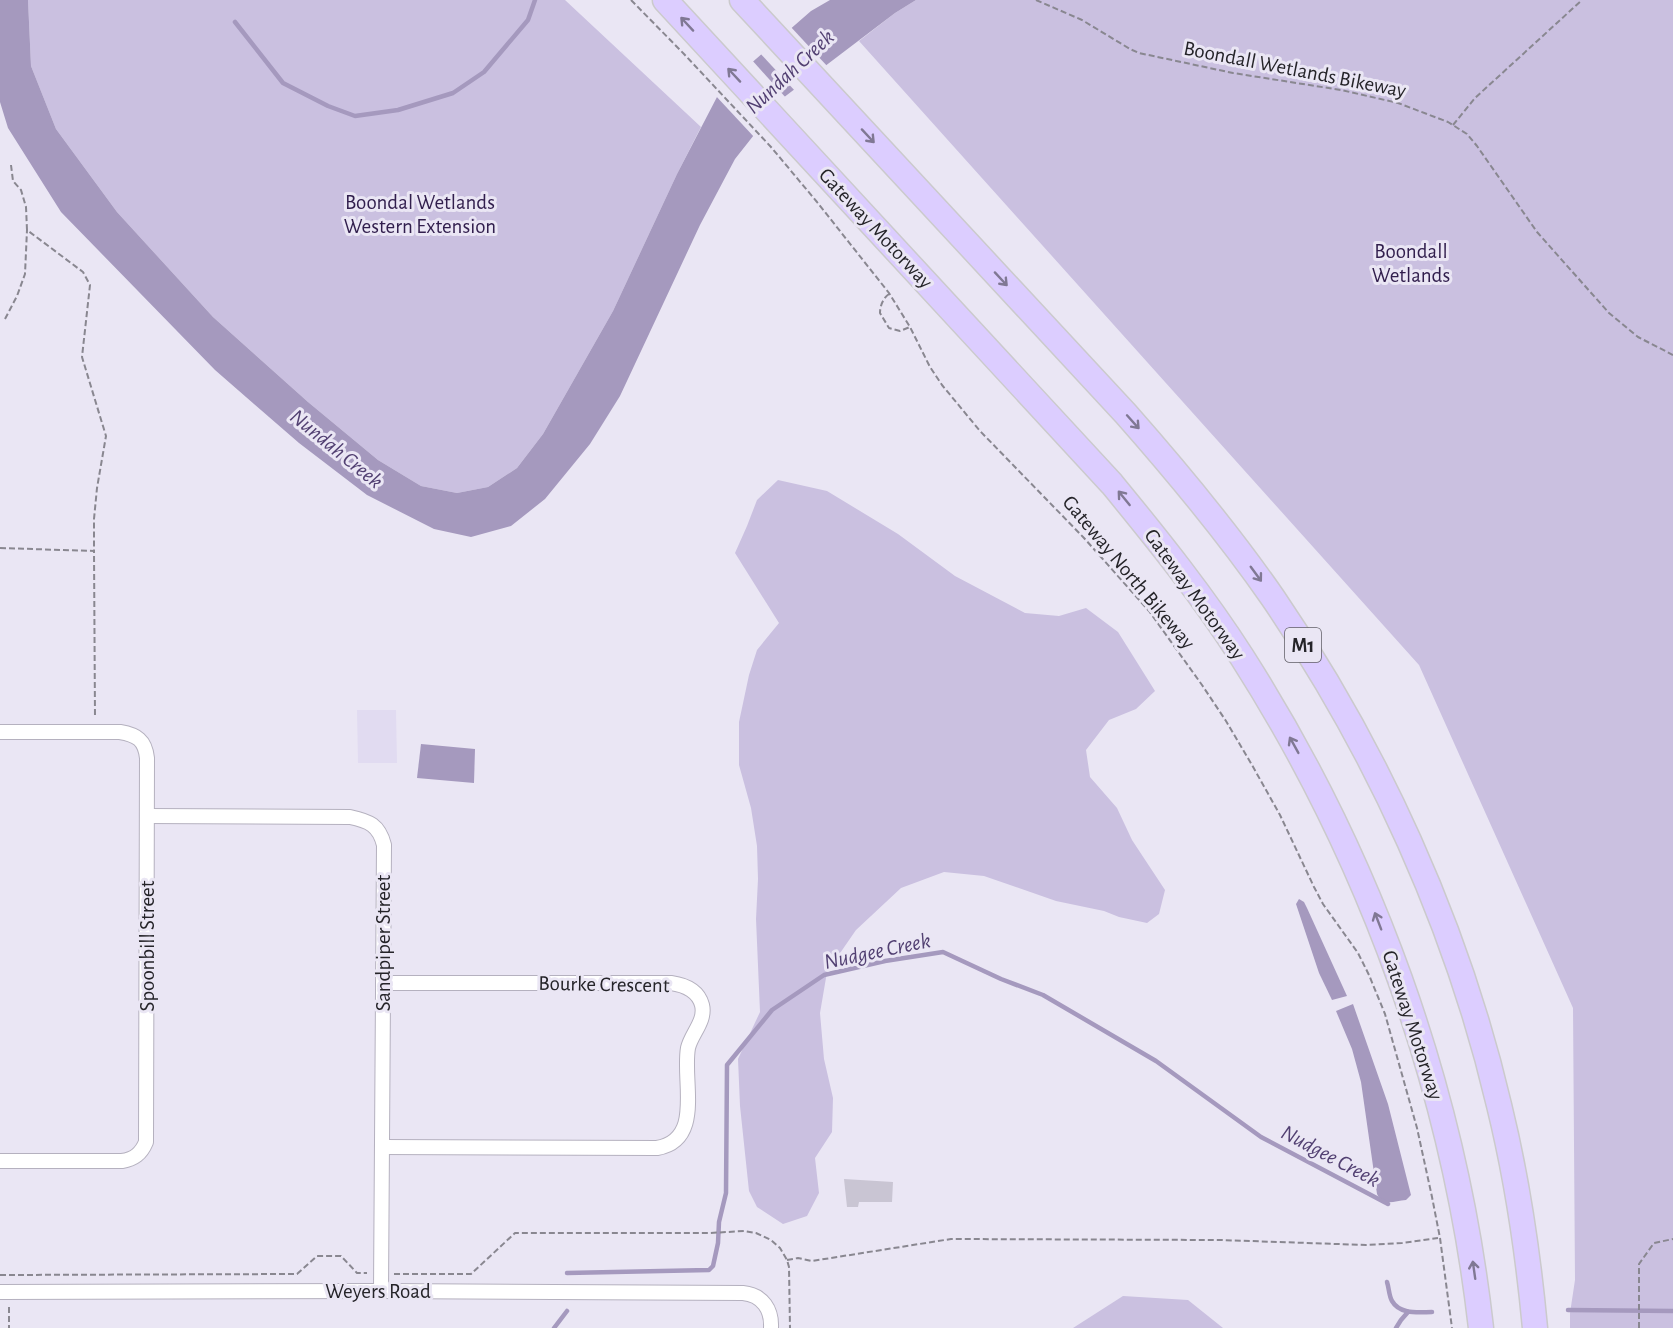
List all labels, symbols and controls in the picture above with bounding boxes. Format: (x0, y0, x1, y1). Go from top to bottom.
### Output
one-way arrow (680, 17, 694, 32)
water label: Nundah Creek (741, 25, 838, 118)
street label: Boondall Wetlands Bikeway (1182, 38, 1408, 101)
one-way arrow (727, 68, 741, 83)
one-way arrow (861, 129, 875, 144)
street label: Gateway Motorway (815, 164, 937, 293)
park label: Boondal Wetlands Western Extension (344, 192, 496, 237)
park label: Boondall Wetlands (1372, 241, 1450, 286)
one-way arrow (994, 272, 1008, 287)
water label: Nundah Creek (286, 405, 387, 493)
one-way arrow (1126, 415, 1140, 430)
one-way arrow (1118, 491, 1131, 507)
street label: Gateway North Bikeway (1058, 492, 1199, 653)
street label: Gateway Motorway (1140, 525, 1249, 664)
one-way arrow (1249, 566, 1262, 582)
road number: M1 (1285, 628, 1321, 662)
one-way arrow (1288, 737, 1300, 754)
street label: Sandpiper Street (373, 874, 394, 1011)
street label: Spoonbill Street (137, 880, 158, 1012)
one-way arrow (1372, 912, 1383, 931)
water label: Nudgee Creek (822, 929, 932, 973)
street label: Gateway Motorway (1378, 948, 1447, 1103)
street label: Bourke Crescent (538, 973, 670, 996)
water label: Nudgee Creek (1278, 1121, 1383, 1191)
one-way arrow (1468, 1261, 1479, 1280)
street label: Weyers Road (325, 1281, 431, 1302)

